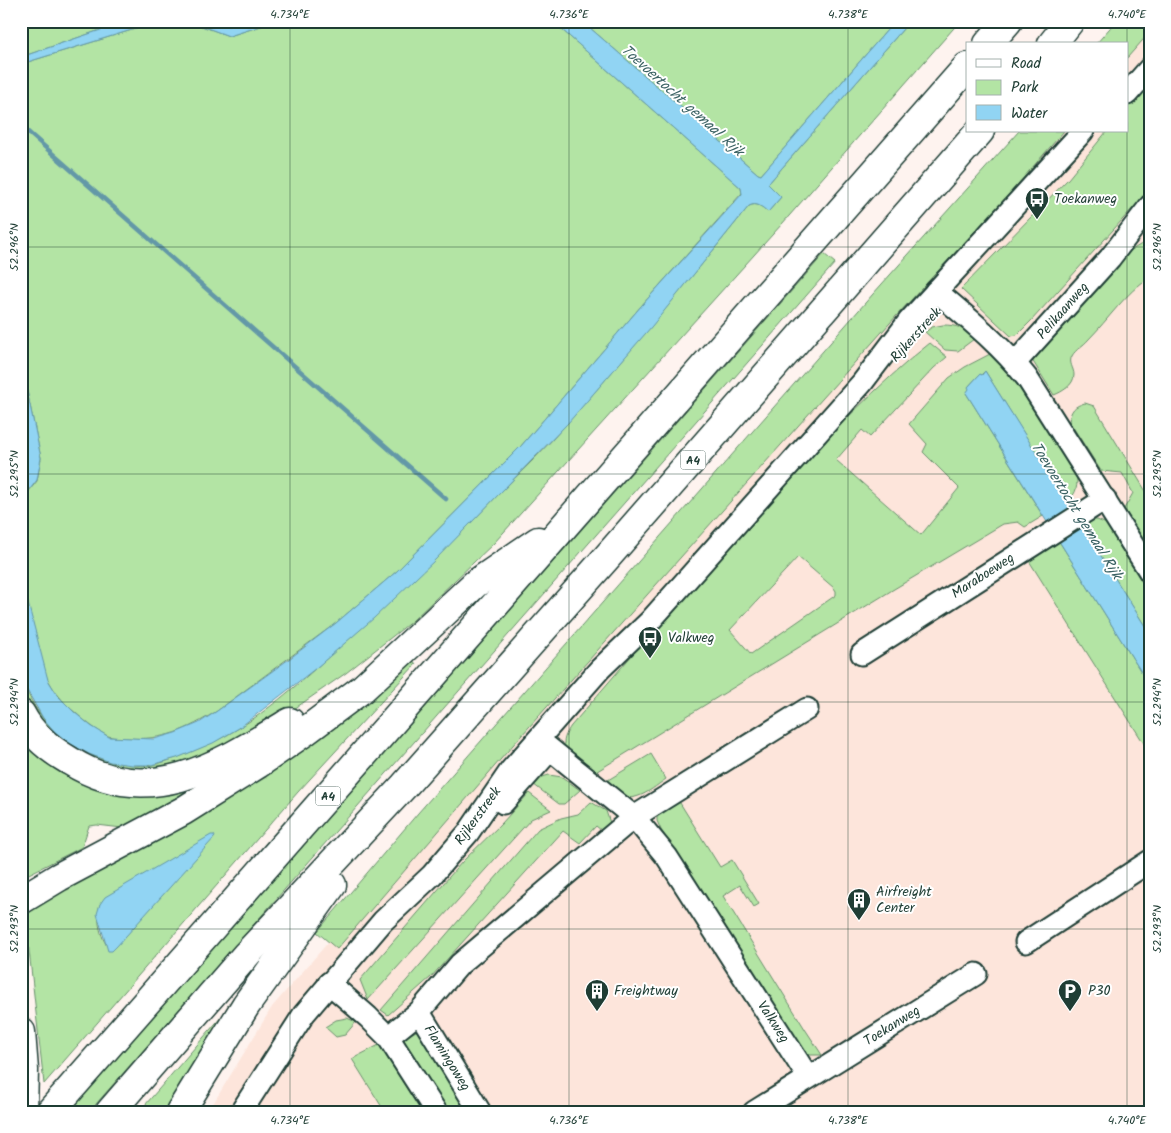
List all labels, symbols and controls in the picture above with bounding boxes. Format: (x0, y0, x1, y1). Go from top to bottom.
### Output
text: 4.734°E (270, 5, 311, 24)
text: 4.736°E (549, 5, 590, 24)
text: 4.738°E (828, 5, 869, 24)
text: 4.740°E (1108, 5, 1147, 24)
water label: Toevoertocht gemaal Rijk (615, 39, 750, 164)
legend (966, 42, 1128, 132)
text: Road (1011, 52, 1042, 76)
text: Park (1011, 76, 1039, 100)
text: Water (1011, 102, 1048, 126)
bus stop icon: Toekanweg (1024, 186, 1050, 220)
place label: Toekanweg (1054, 188, 1117, 210)
text: 52.296°N (5, 223, 24, 271)
text: 52.296°N (1148, 223, 1167, 271)
street label: Pelikaanweg (1032, 277, 1094, 345)
street label: Rijkerstreek (885, 302, 947, 368)
water label: Toevoertocht gemaal Rijk (1024, 438, 1129, 586)
text: 52.295°N (5, 450, 24, 498)
road number: A4 (680, 450, 706, 470)
text: 52.295°N (1148, 450, 1167, 498)
street label: Maraboeweg (947, 547, 1019, 605)
bus stop icon: Valkweg (637, 625, 663, 659)
place label: Valkweg (668, 627, 714, 649)
text: 52.294°N (5, 678, 24, 726)
text: 52.294°N (1148, 678, 1167, 726)
street label: Rijkerstreek (449, 782, 507, 850)
road number: A4 (316, 786, 340, 806)
place label: Airfreight Center (876, 881, 932, 919)
building icon: Airfreight Center (846, 887, 872, 921)
text: 52.293°N (5, 905, 24, 953)
text: 52.293°N (1148, 905, 1167, 953)
building icon: Freightway (584, 978, 610, 1012)
parking icon: P30 (1057, 978, 1083, 1012)
place label: Freightway (614, 980, 678, 1002)
place label: P30 (1088, 980, 1111, 1002)
street label: Valkweg (751, 997, 795, 1047)
street label: Toekanweg (859, 1000, 925, 1052)
street label: Flamingoweg (418, 1021, 476, 1095)
text: 4.734°E (270, 1111, 311, 1130)
text: 4.736°E (549, 1111, 590, 1130)
text: 4.738°E (828, 1111, 869, 1130)
text: 4.740°E (1108, 1111, 1147, 1130)

